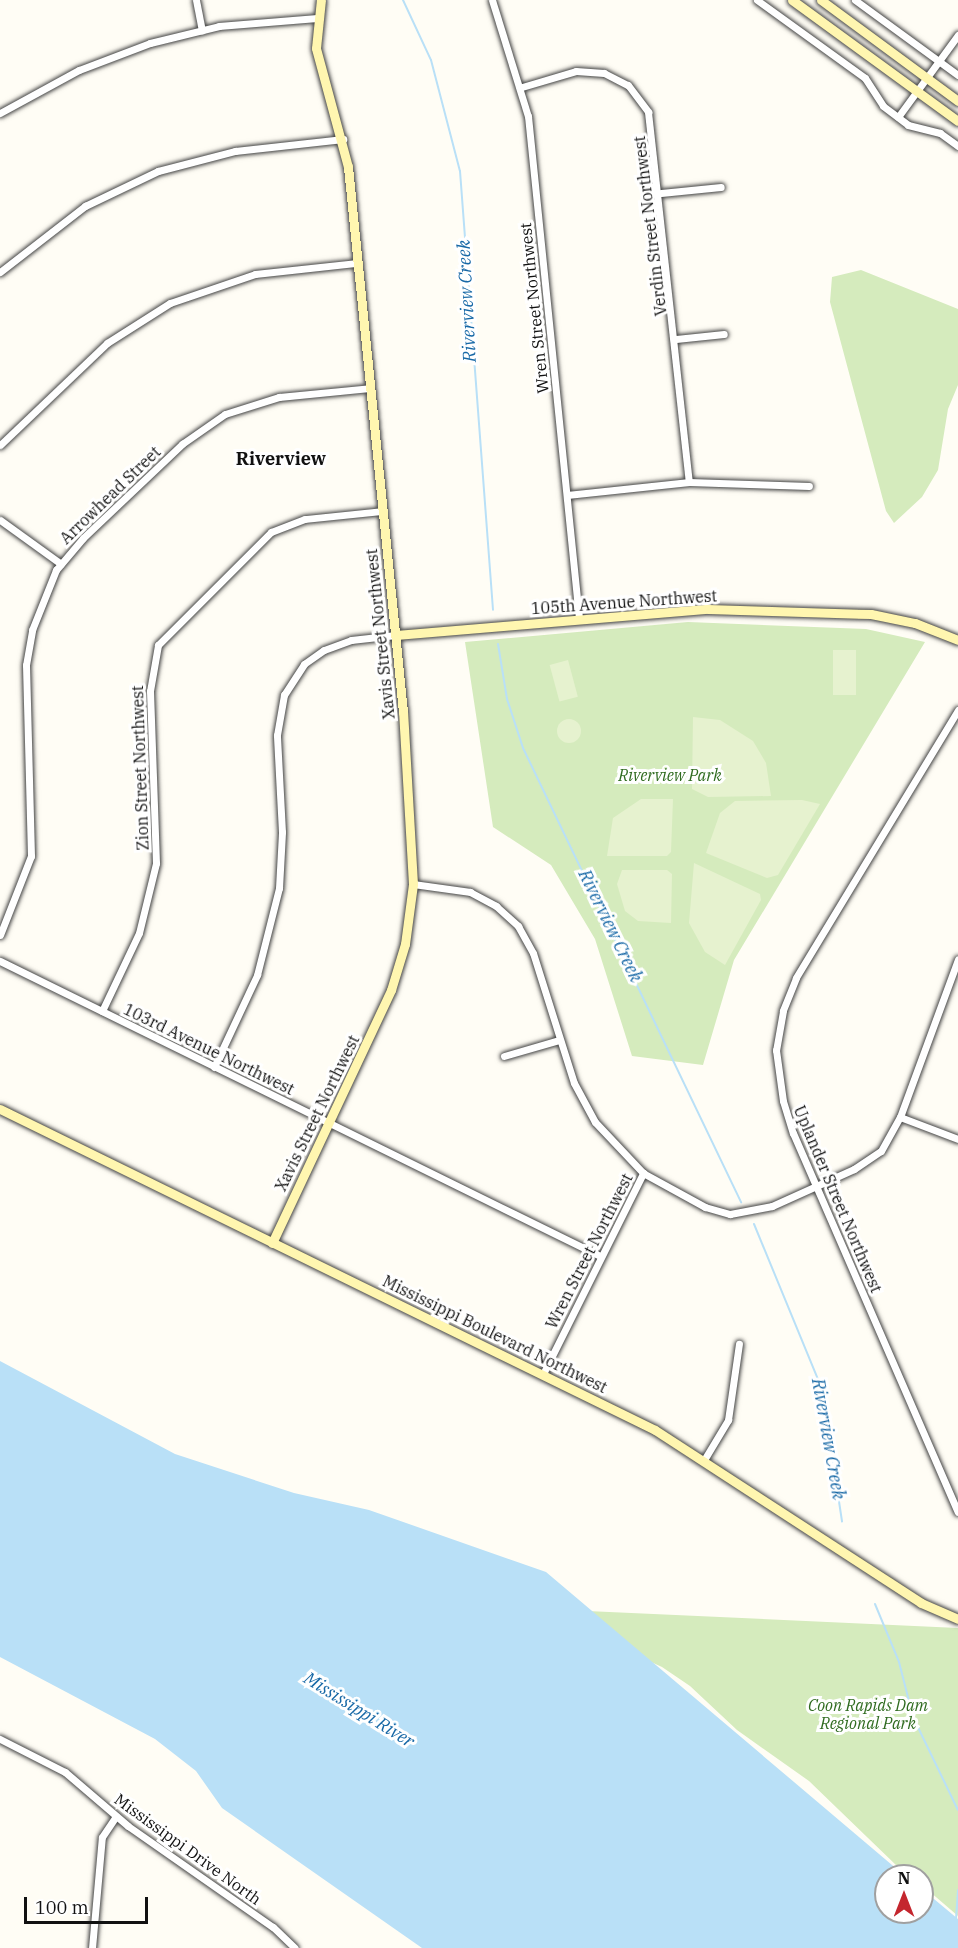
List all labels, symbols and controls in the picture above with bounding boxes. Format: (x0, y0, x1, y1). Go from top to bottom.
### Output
street label: Verdin Street Northwest (629, 135, 671, 317)
street label: Wren Street Northwest (515, 222, 553, 394)
water label: Riverview Creek (453, 239, 481, 363)
street label: Arrowhead Street (56, 442, 164, 548)
district label: Riverview (236, 448, 326, 470)
street label: Xavis Street Northwest (362, 548, 398, 720)
street label: 105th Avenue Northwest (530, 586, 718, 618)
street label: Zion Street Northwest (128, 685, 152, 851)
park label: Riverview Park (618, 765, 722, 785)
water label: Riverview Creek (573, 866, 647, 986)
street label: 103rd Avenue Northwest (120, 999, 298, 1099)
street label: Xavis Street Northwest (271, 1032, 363, 1194)
street label: Uplander Street Northwest (790, 1103, 886, 1295)
street label: Wren Street Northwest (541, 1170, 637, 1332)
street label: Mississippi Boulevard Northwest (380, 1271, 610, 1397)
water label: Riverview Creek (807, 1377, 849, 1501)
water label: Mississippi River (300, 1667, 418, 1753)
park label: Coon Rapids Dam Regional Park (808, 1695, 928, 1733)
street label: Mississippi Drive North (111, 1789, 265, 1909)
north arrow (874, 1864, 934, 1924)
text: N (898, 1868, 910, 1888)
scale bar (27, 1885, 152, 1923)
text: 100 m (35, 1896, 89, 1919)

